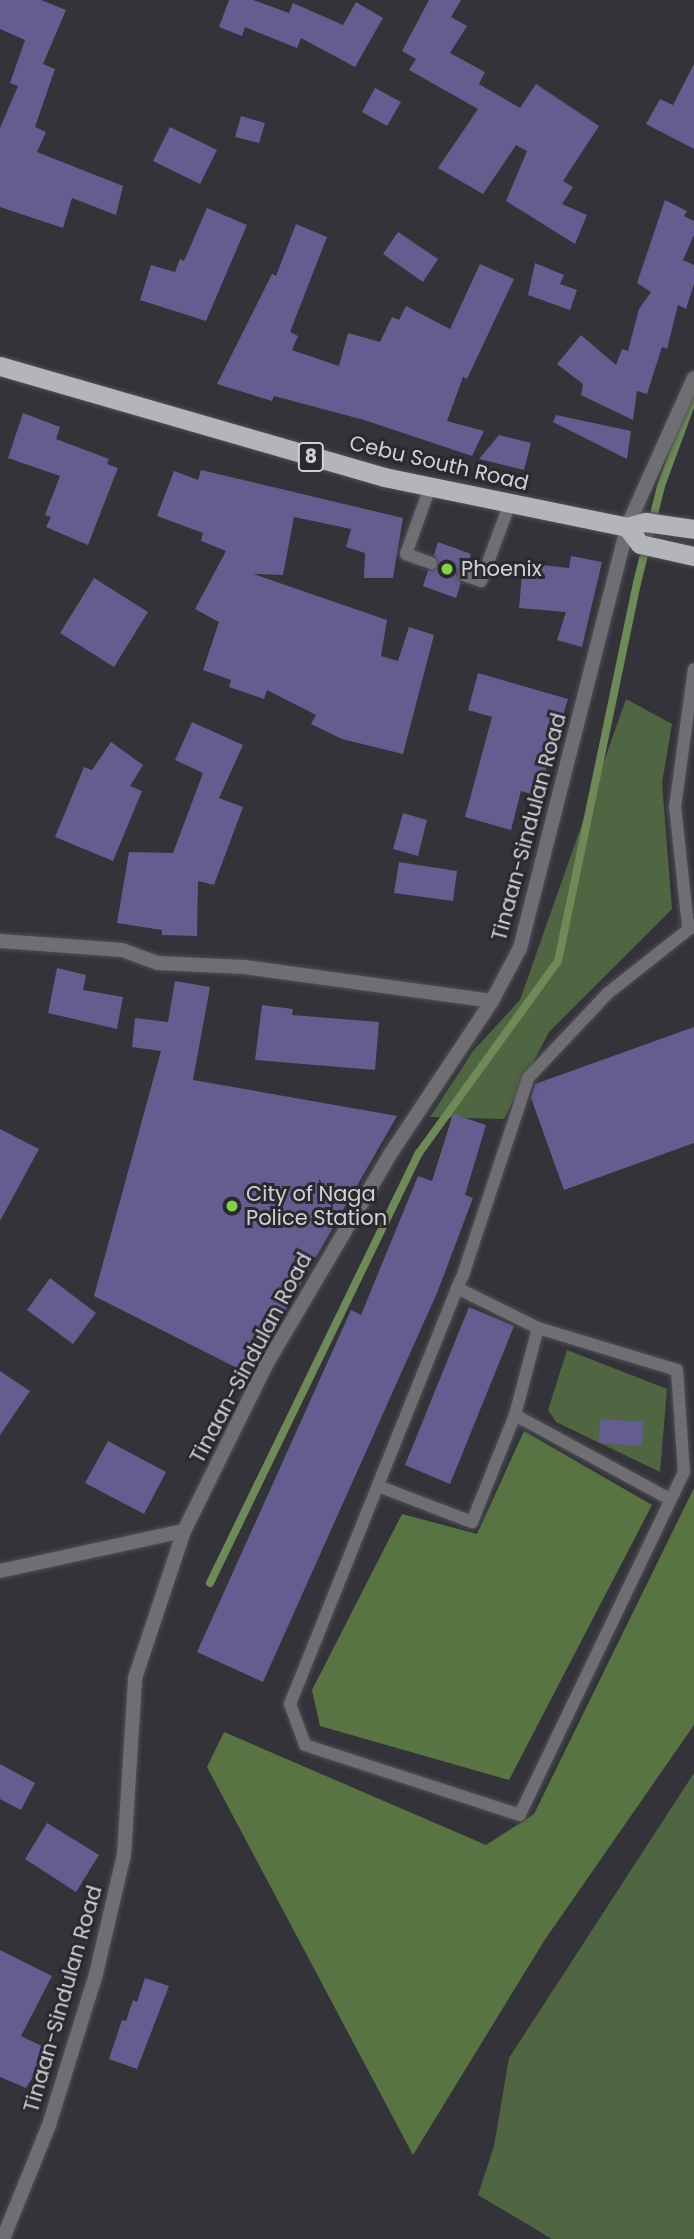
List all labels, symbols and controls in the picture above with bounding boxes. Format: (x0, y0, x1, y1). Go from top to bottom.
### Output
street label: Cebu South Road (347, 430, 531, 496)
road number: 8 (297, 442, 325, 472)
place label: Phoenix (461, 556, 542, 582)
marker: Phoenix (439, 561, 455, 577)
street label: Tinaan-Sindulan Road (486, 710, 572, 944)
place label: City of Naga Police Station (246, 1181, 387, 1231)
marker: City of Naga Police Station (224, 1198, 240, 1214)
street label: Tinaan-Sindulan Road (185, 1248, 317, 1468)
street label: Tinaan-Sindulan Road (19, 1883, 107, 2115)

